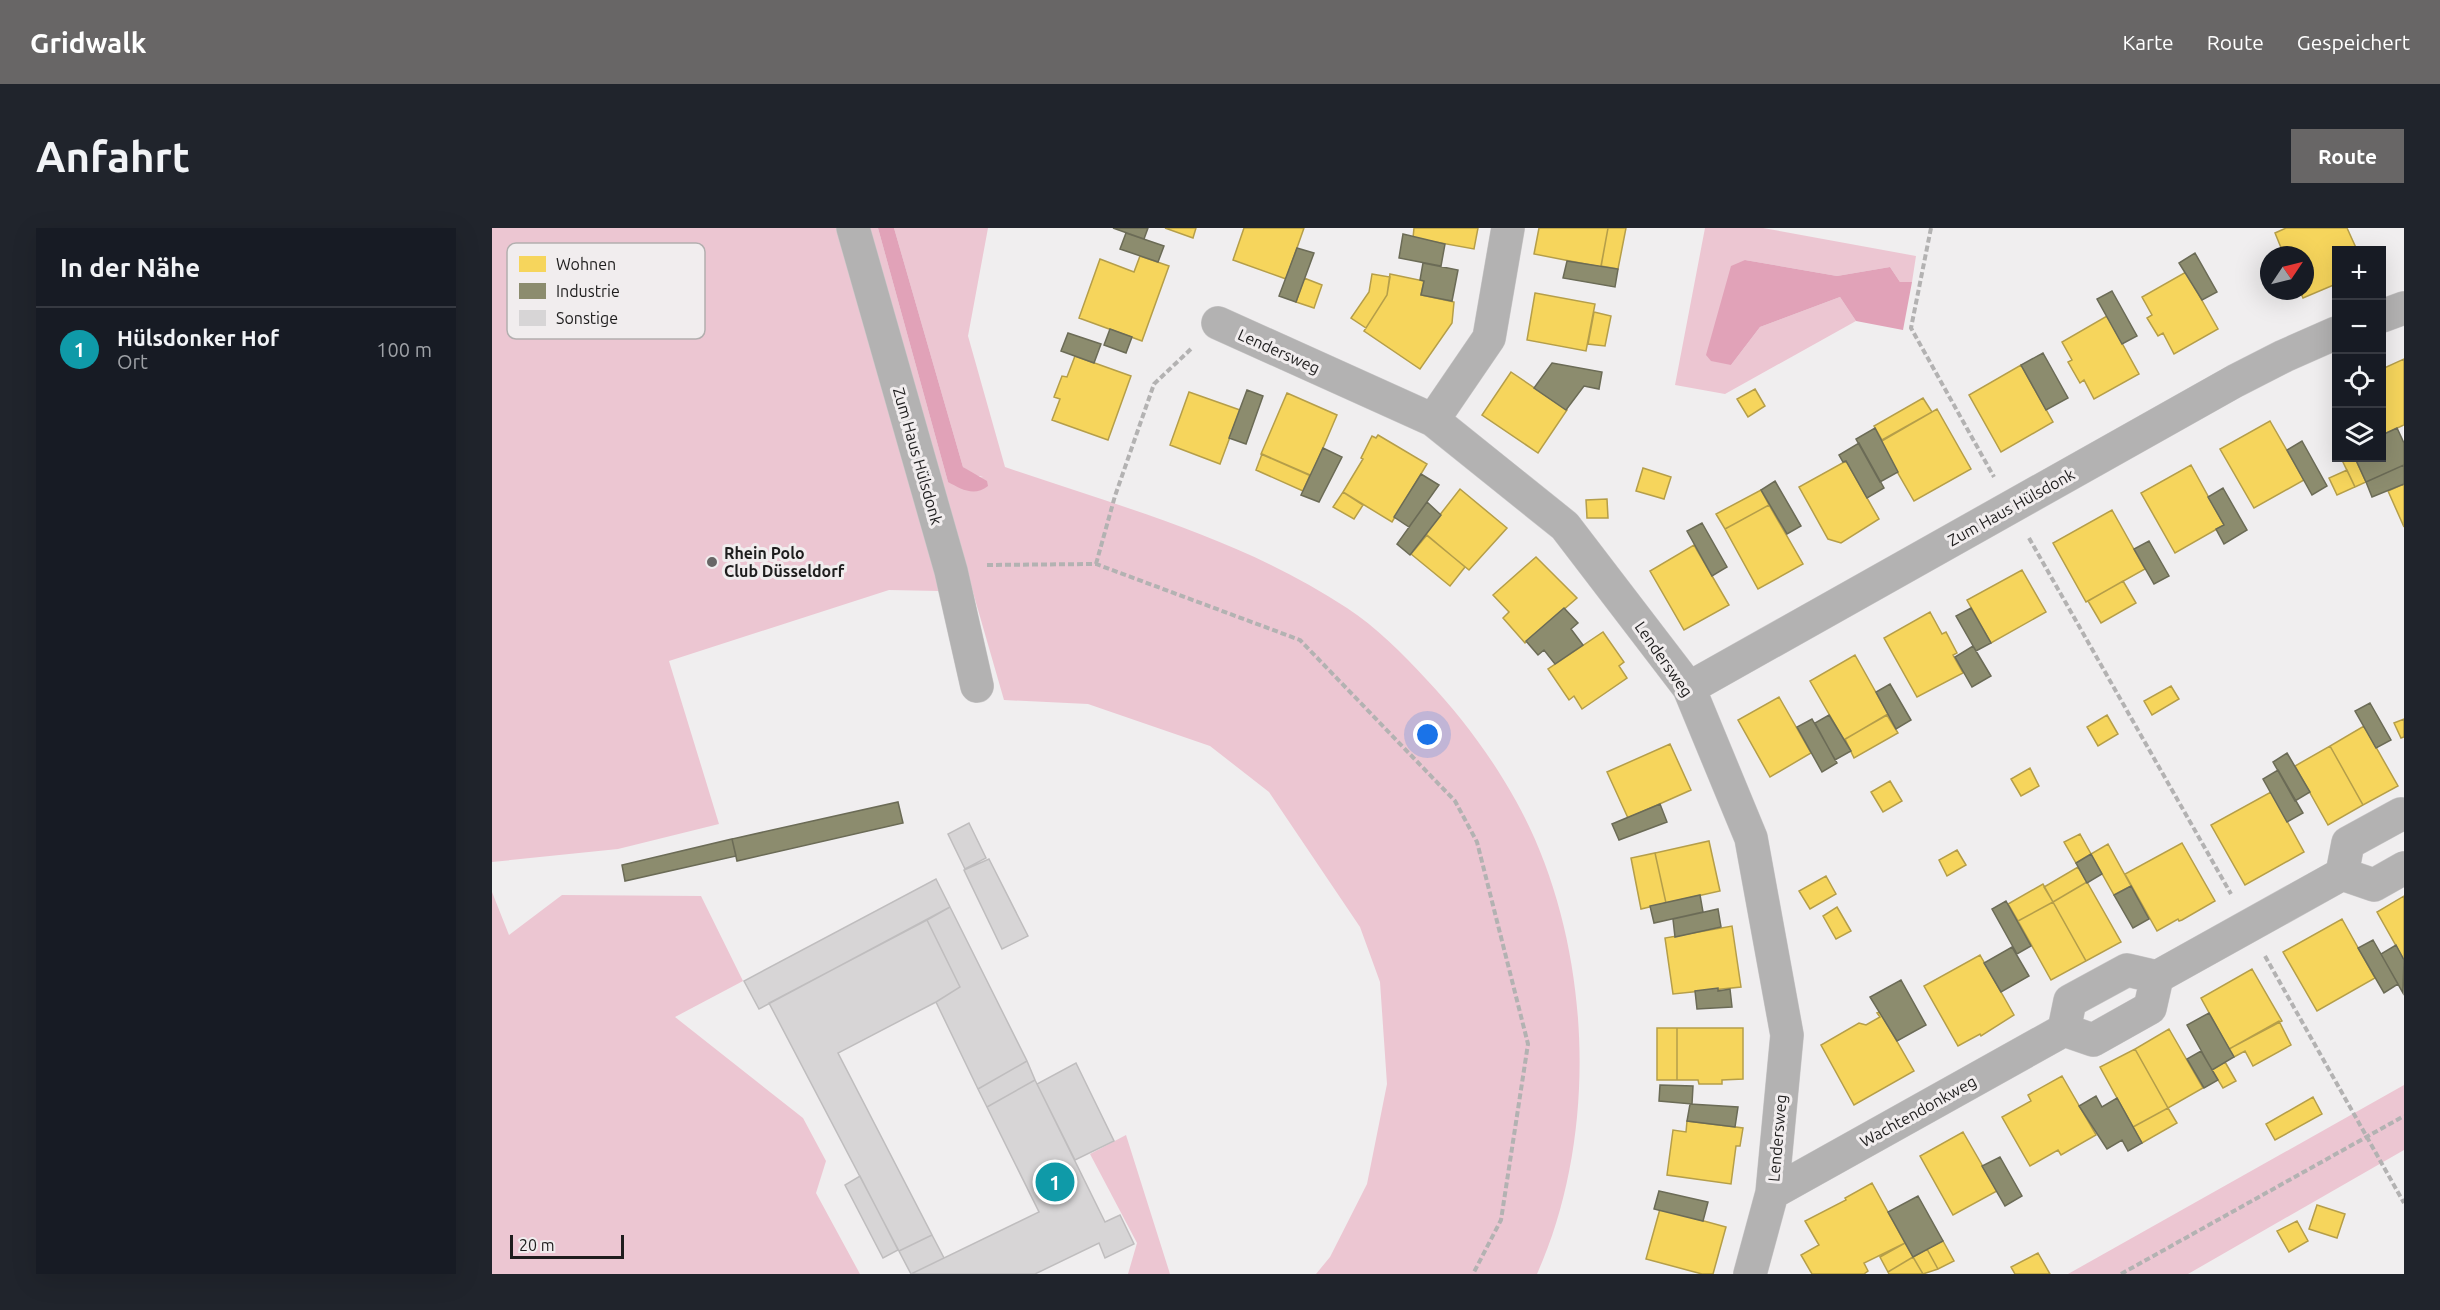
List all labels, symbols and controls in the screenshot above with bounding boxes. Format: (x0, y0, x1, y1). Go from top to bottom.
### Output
text: Gridwalk (30, 27, 147, 58)
text: Karte (2122, 30, 2174, 54)
text: Route (2207, 30, 2264, 54)
text: Gespeichert (2297, 30, 2410, 54)
button: Route (2291, 129, 2404, 183)
text: Anfahrt (36, 133, 190, 180)
legend (507, 243, 705, 339)
north arrow (2260, 246, 2314, 300)
map controls (2332, 246, 2386, 462)
button: + (2332, 246, 2386, 300)
text: In der Nähe (60, 253, 200, 282)
text: Wohnen (556, 255, 616, 273)
text: Industrie (556, 282, 620, 300)
button: − (2332, 300, 2386, 354)
text: Sonstige (556, 309, 618, 327)
text: Hülsdonker Hof (117, 325, 279, 350)
street label: Lendersweg (1235, 325, 1323, 377)
text: 1 (74, 338, 85, 361)
text: 100 m (376, 338, 432, 361)
text: Ort (117, 350, 148, 373)
button: locate (2332, 354, 2386, 408)
street label: Zum Haus Hülsdonk (890, 385, 946, 527)
button: layers (2332, 408, 2386, 462)
street label: Zum Haus Hülsdonk (1945, 465, 2077, 549)
place label: Rhein Polo Club Düsseldorf (724, 544, 845, 580)
marker: Rhein Polo Club Düsseldorf (705, 555, 719, 569)
street label: Lendersweg (1631, 618, 1697, 700)
your location (1413, 720, 1442, 749)
street label: Wachtendonkweg (1857, 1072, 1979, 1150)
street label: Lendersweg (1764, 1094, 1790, 1182)
pin: 1 (1036, 1160, 1074, 1204)
scale bar (510, 1232, 624, 1260)
text: 20 m (519, 1236, 555, 1254)

